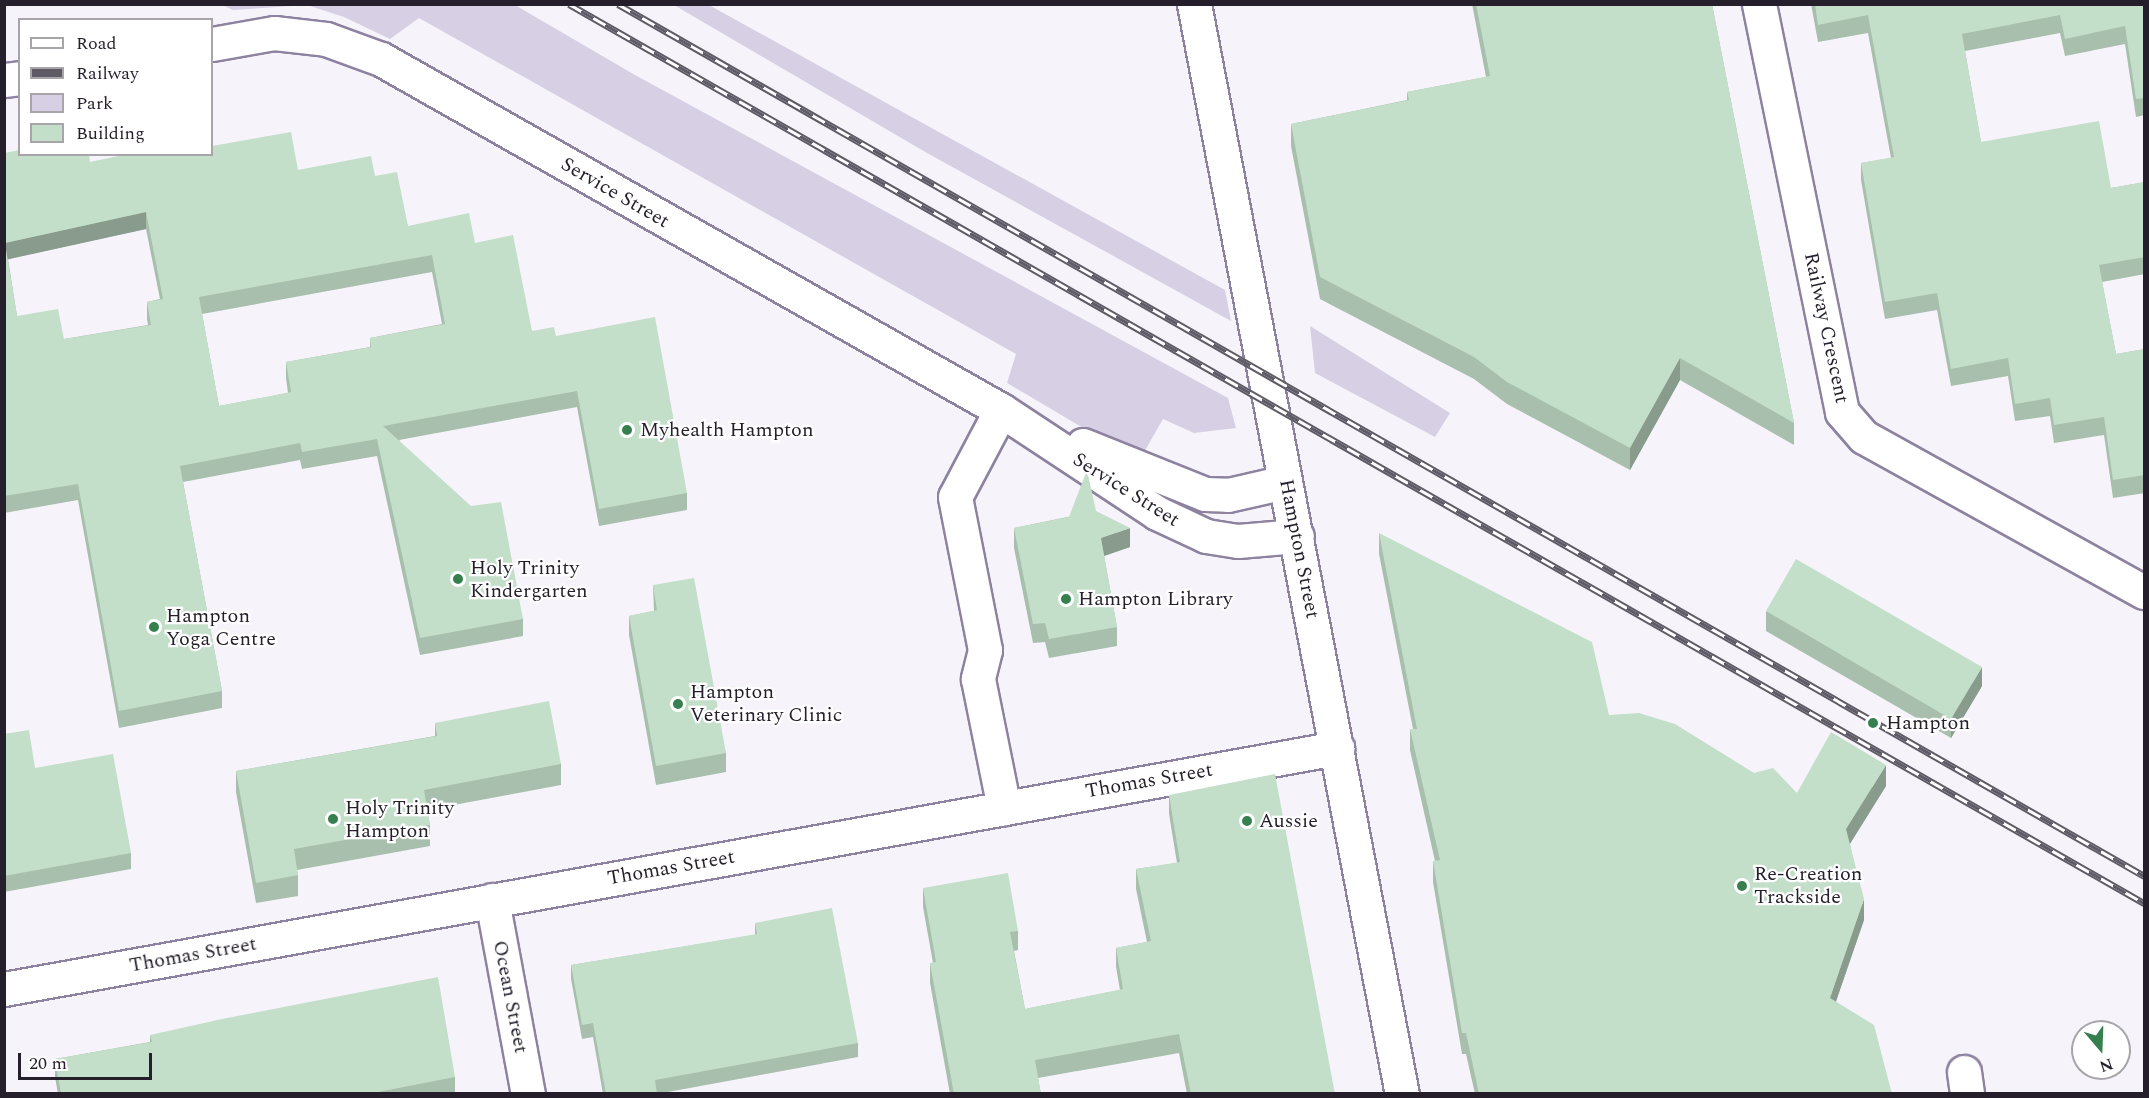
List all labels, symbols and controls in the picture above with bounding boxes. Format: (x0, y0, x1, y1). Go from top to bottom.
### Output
legend (18, 18, 213, 156)
text: Road (76, 30, 117, 57)
text: Railway (76, 60, 139, 87)
text: Park (76, 90, 113, 117)
text: Building (76, 120, 145, 147)
street label: Service Street (557, 152, 673, 234)
street label: Railway Crescent (1798, 250, 1854, 406)
place label: Myhealth Hampton (640, 418, 814, 442)
marker: Myhealth Hampton (618, 421, 636, 439)
street label: Service Street (1068, 448, 1184, 532)
street label: Hampton Street (1274, 477, 1324, 621)
place label: Holy Trinity Kindergarten (470, 556, 588, 603)
marker: Holy Trinity Kindergarten (451, 572, 465, 586)
place label: Hampton Library (1078, 587, 1233, 611)
marker: Hampton Library (1059, 592, 1073, 606)
place label: Hampton Yoga Centre (166, 604, 276, 651)
marker: Hampton Yoga Centre (147, 620, 161, 634)
place label: Hampton Veterinary Clinic (690, 680, 842, 727)
marker: Hampton Veterinary Clinic (671, 697, 685, 711)
place label: Hampton (1886, 711, 1970, 735)
marker: Hampton (1864, 714, 1882, 732)
street label: Thomas Street (1083, 758, 1215, 804)
place label: Holy Trinity Hampton (345, 796, 454, 843)
place label: Aussie (1259, 809, 1318, 833)
marker: Holy Trinity Hampton (326, 812, 340, 826)
marker: Aussie (1240, 814, 1254, 828)
street label: Thomas Street (605, 845, 737, 891)
place label: Re-Creation Trackside (1754, 862, 1862, 909)
marker: Re-Creation Trackside (1735, 879, 1749, 893)
street label: Thomas Street (127, 932, 259, 978)
street label: Ocean Street (487, 939, 533, 1055)
north arrow (2071, 1020, 2131, 1080)
scale bar (21, 1041, 154, 1079)
text: 20 m (29, 1050, 67, 1077)
text: N (2096, 1052, 2116, 1079)

